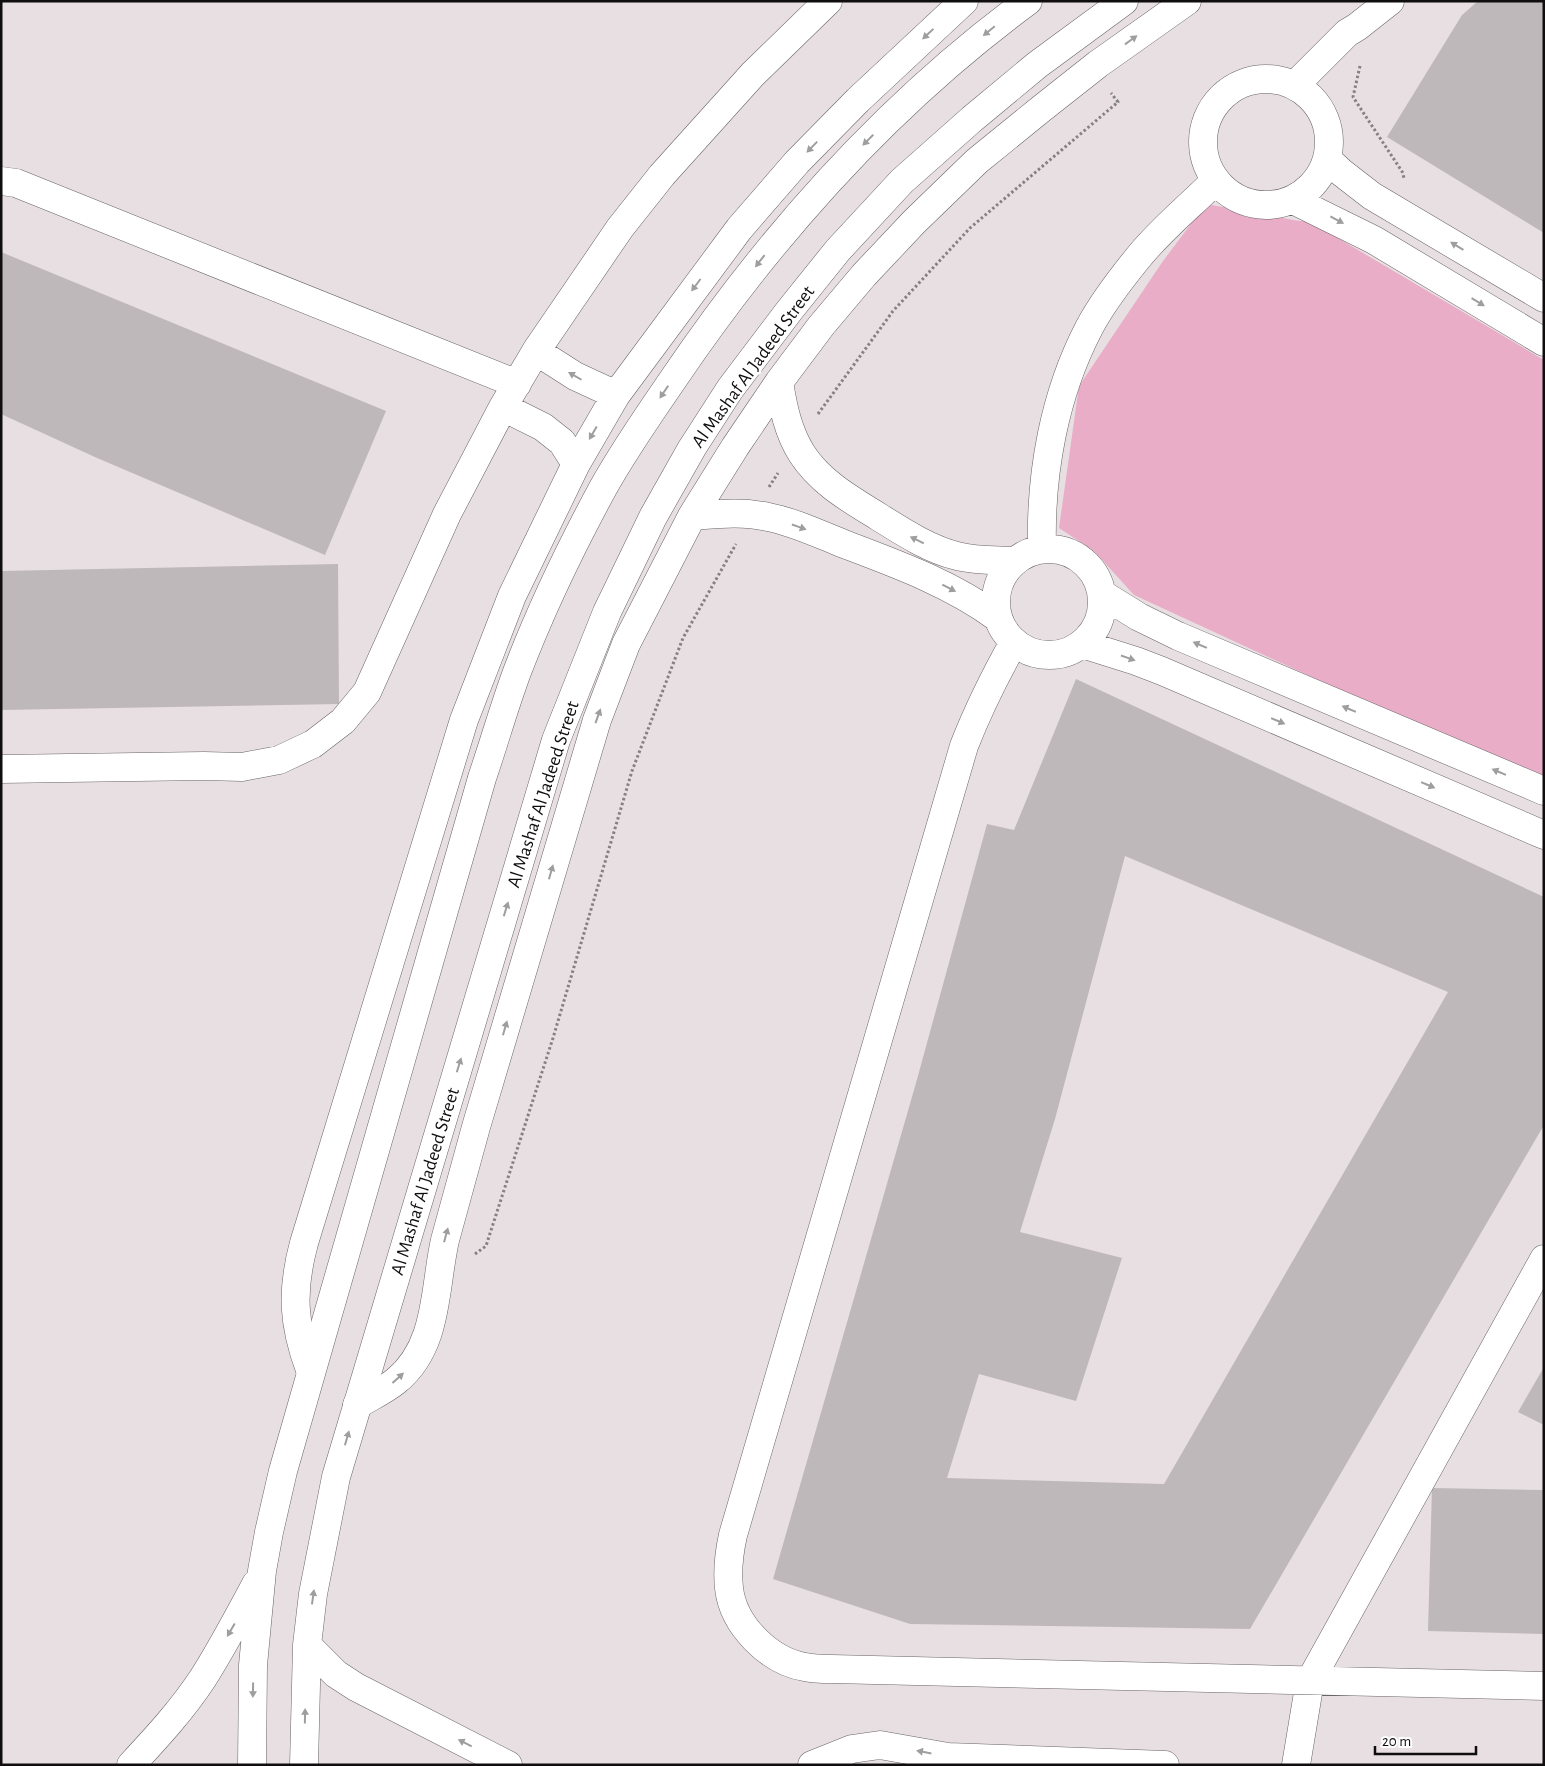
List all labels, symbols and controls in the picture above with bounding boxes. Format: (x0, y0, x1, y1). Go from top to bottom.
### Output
one-way arrow (983, 25, 996, 36)
one-way arrow (922, 28, 934, 40)
one-way arrow (1124, 35, 1138, 45)
one-way arrow (863, 134, 875, 146)
one-way arrow (806, 141, 818, 153)
one-way arrow (1330, 216, 1345, 224)
one-way arrow (1449, 242, 1464, 250)
one-way arrow (755, 254, 765, 268)
one-way arrow (691, 278, 701, 292)
street label: Al Mashaf Al Jadeed Street (688, 282, 818, 451)
one-way arrow (1471, 297, 1484, 306)
one-way arrow (568, 371, 581, 380)
one-way arrow (659, 385, 669, 399)
one-way arrow (589, 426, 598, 439)
one-way arrow (791, 524, 806, 531)
one-way arrow (910, 535, 924, 543)
one-way arrow (942, 584, 956, 592)
one-way arrow (1193, 641, 1207, 649)
one-way arrow (1121, 655, 1136, 662)
street label: Al Mashaf Al Jadeed Street (504, 699, 583, 890)
one-way arrow (1341, 705, 1356, 713)
one-way arrow (595, 709, 602, 724)
one-way arrow (1271, 717, 1286, 725)
one-way arrow (1492, 768, 1506, 776)
one-way arrow (1420, 782, 1435, 789)
one-way arrow (547, 864, 555, 879)
one-way arrow (502, 901, 510, 916)
one-way arrow (501, 1020, 509, 1035)
one-way arrow (455, 1057, 463, 1072)
street label: Al Mashaf Al Jadeed Street (388, 1085, 463, 1277)
one-way arrow (442, 1227, 450, 1242)
one-way arrow (391, 1372, 403, 1384)
one-way arrow (344, 1431, 352, 1446)
one-way arrow (309, 1589, 317, 1605)
one-way arrow (227, 1622, 235, 1637)
one-way arrow (249, 1682, 257, 1698)
one-way arrow (301, 1708, 309, 1724)
scale bar (1375, 1724, 1476, 1756)
text: 20 m (1382, 1734, 1411, 1749)
one-way arrow (457, 1739, 472, 1747)
one-way arrow (916, 1748, 932, 1756)

